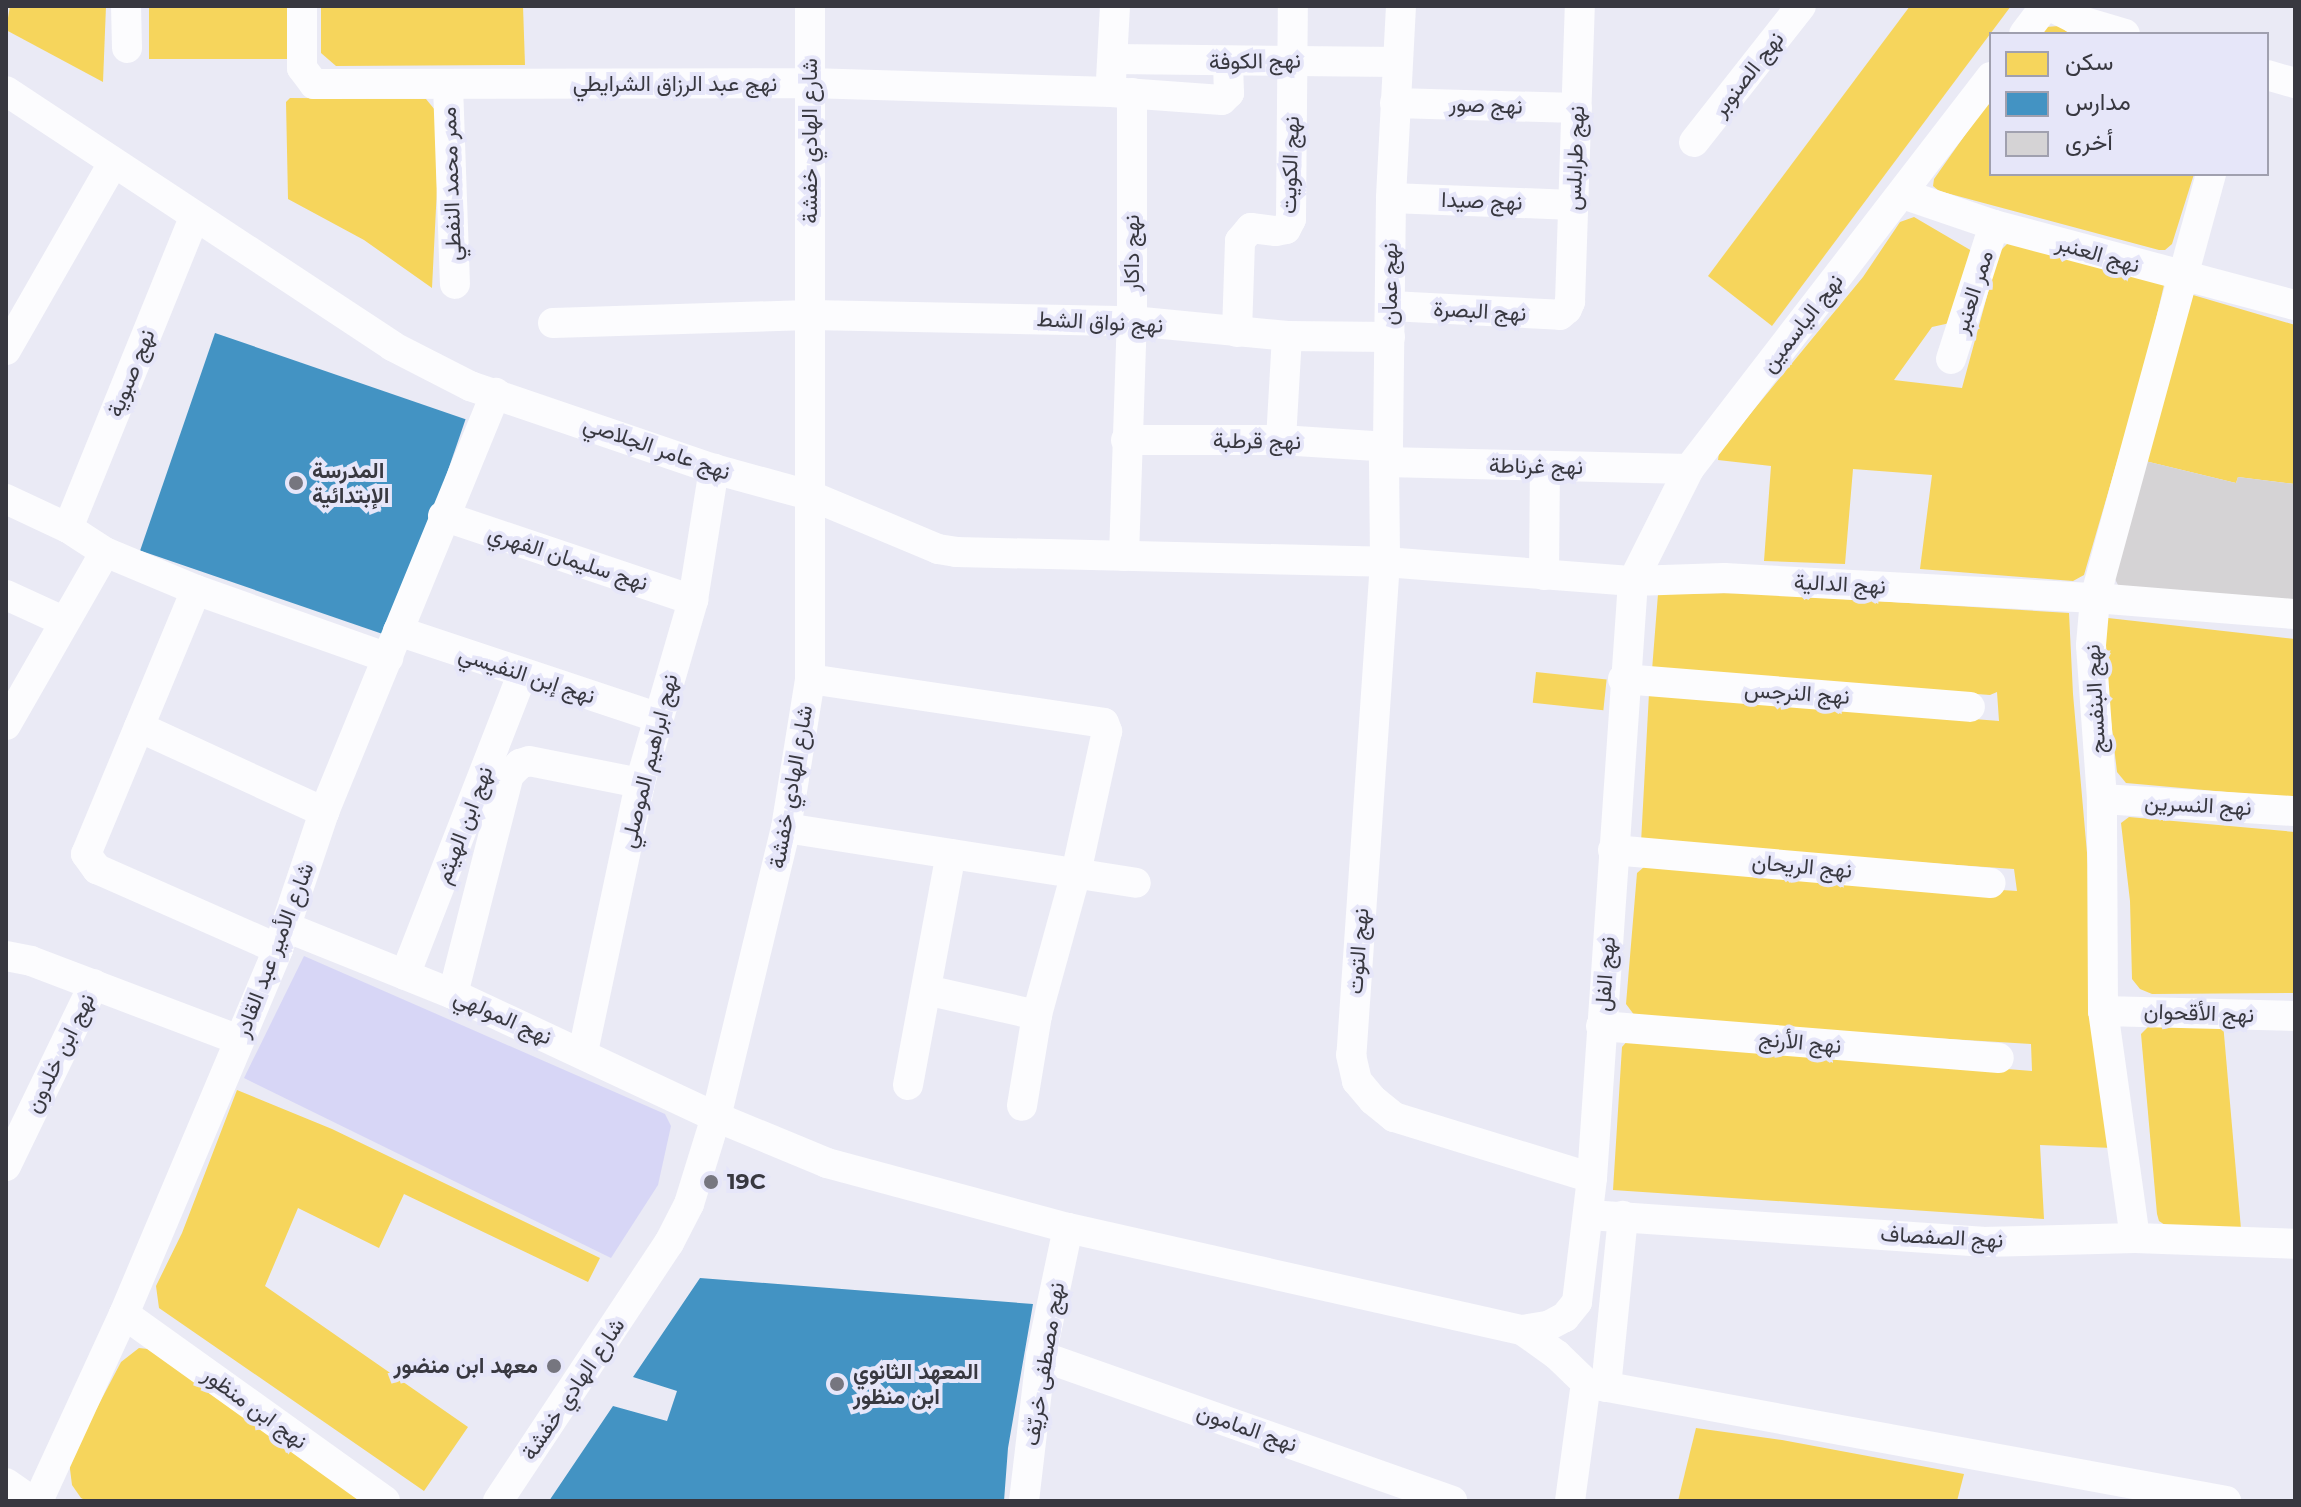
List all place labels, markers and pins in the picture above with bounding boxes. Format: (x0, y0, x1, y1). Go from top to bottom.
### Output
place label: المدرسة الإبتدائية (312, 457, 390, 508)
marker: المدرسة الإبتدائية (287, 474, 305, 492)
place label: 19C (727, 1169, 766, 1195)
marker: 19C (702, 1173, 720, 1191)
place label: معهد ابن منضور (393, 1353, 538, 1379)
marker: معهد ابن منضور (545, 1357, 563, 1375)
place label: المعهد الثانوي ابن منظور (853, 1358, 979, 1410)
marker: المعهد الثانوي ابن منظور (828, 1375, 846, 1393)

